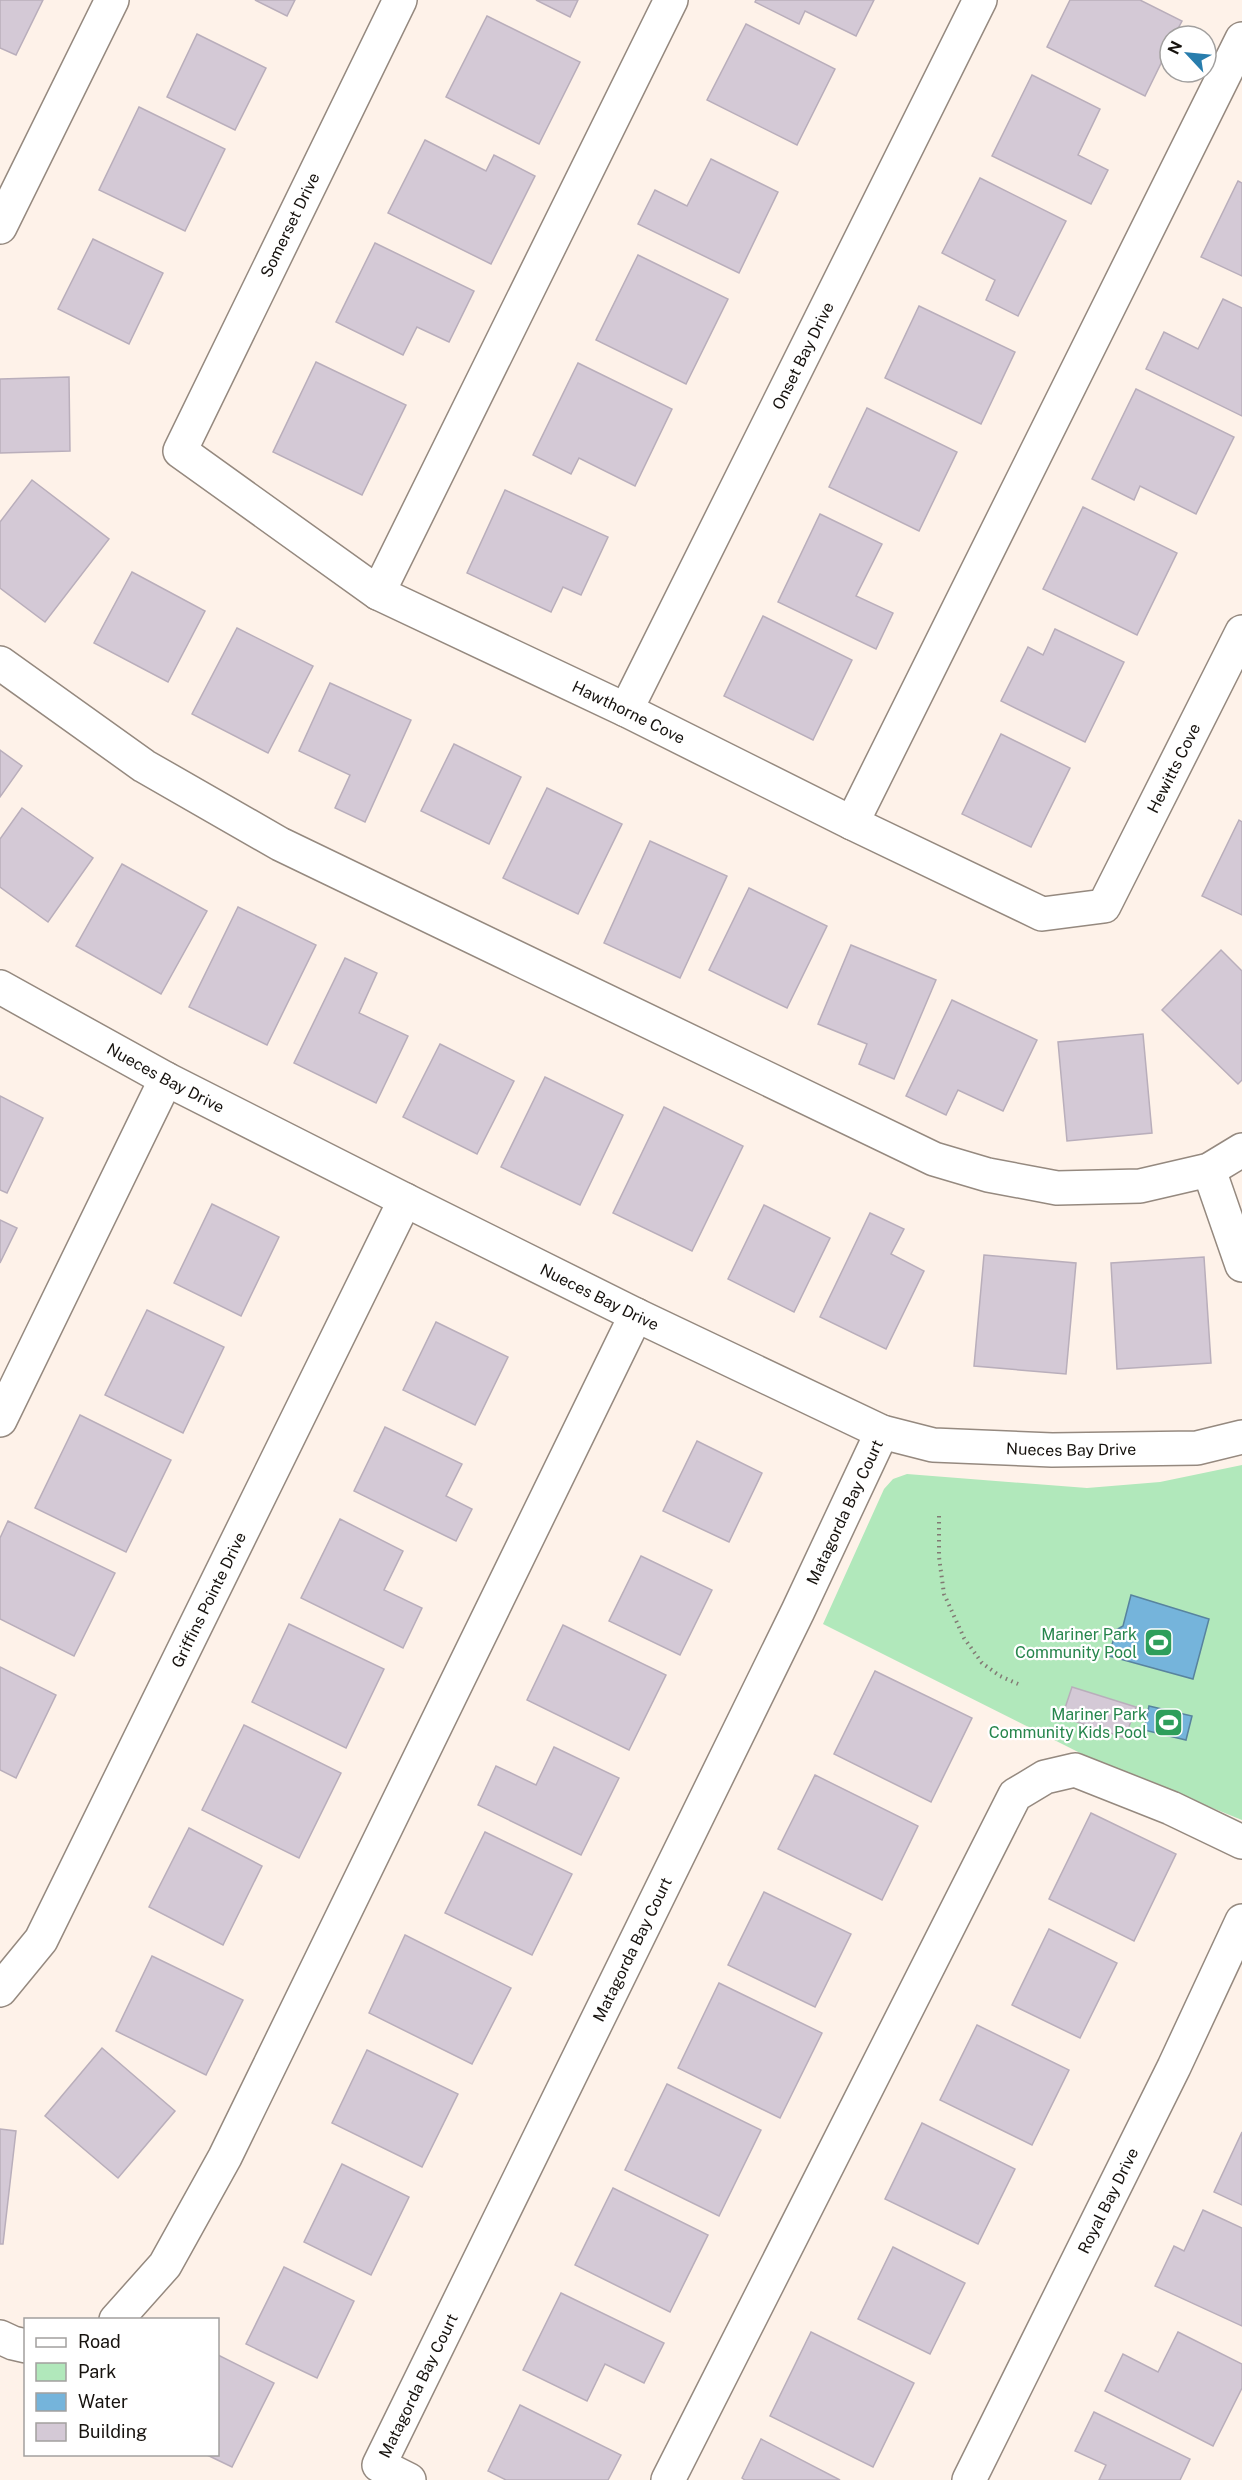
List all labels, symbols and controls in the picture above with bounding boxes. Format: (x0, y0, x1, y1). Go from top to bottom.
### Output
north arrow (1158, 24, 1218, 84)
text: N (1164, 38, 1186, 57)
street label: Somerset Drive (256, 170, 324, 280)
street label: Onset Bay Drive (768, 299, 837, 413)
street label: Hawthorne Cove (569, 677, 688, 748)
street label: Hewitts Cove (1143, 720, 1204, 816)
street label: Nueces Bay Drive (104, 1039, 228, 1117)
street label: Nueces Bay Drive (537, 1259, 662, 1334)
street label: Matagorda Bay Court (802, 1436, 887, 1588)
street label: Nueces Bay Drive (1006, 1439, 1136, 1460)
street label: Griffins Pointe Drive (167, 1529, 250, 1670)
place label: Mariner Park Community Pool (1015, 1625, 1137, 1662)
sports icon: Mariner Park Community Pool (1142, 1627, 1174, 1659)
place label: Mariner Park Community Kids Pool (989, 1705, 1147, 1742)
sports icon: Mariner Park Community Kids Pool (1152, 1707, 1184, 1739)
street label: Matagorda Bay Court (589, 1874, 675, 2025)
street label: Royal Bay Drive (1074, 2145, 1142, 2257)
street label: Matagorda Bay Court (375, 2310, 461, 2461)
legend (24, 2318, 219, 2456)
text: Road (78, 2331, 121, 2352)
text: Park (78, 2361, 116, 2382)
text: Water (78, 2391, 128, 2412)
text: Building (78, 2421, 147, 2442)

